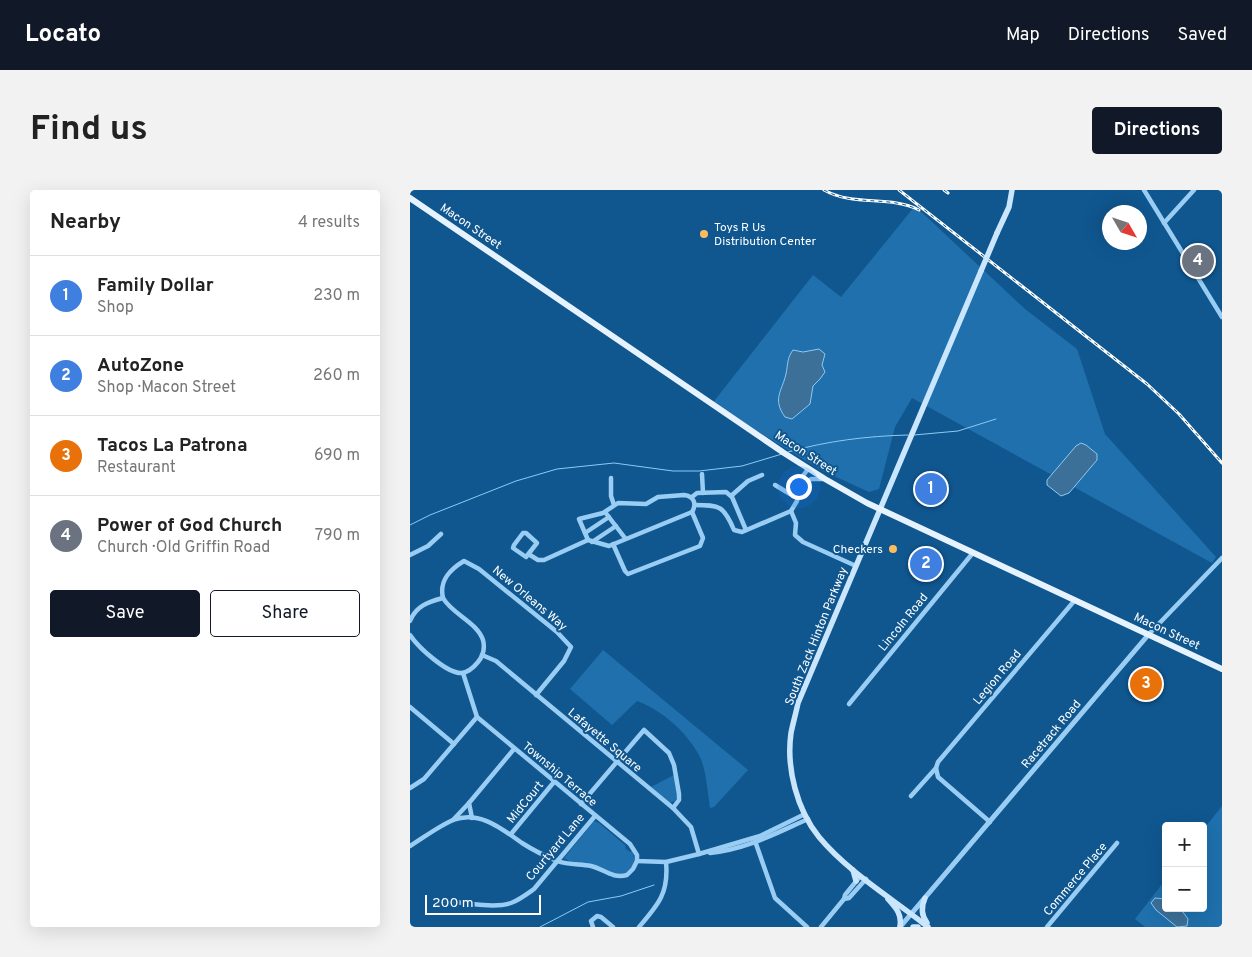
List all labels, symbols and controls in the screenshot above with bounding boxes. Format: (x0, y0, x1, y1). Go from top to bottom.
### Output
text: Locato (25, 20, 101, 50)
text: Map (1006, 24, 1040, 47)
text: Directions (1068, 24, 1150, 47)
text: Saved (1178, 24, 1227, 47)
button: Directions (1092, 107, 1222, 154)
text: Find us (30, 108, 148, 152)
street label: Macon Street (436, 200, 504, 253)
north arrow (1102, 205, 1147, 250)
text: Nearby (50, 209, 121, 236)
text: 4 results (298, 213, 360, 233)
place label: Toys R Us Distribution Center (714, 220, 816, 250)
marker: Toys R Us Distribution Center (698, 228, 710, 240)
pin: 4 (1182, 242, 1214, 280)
text: Family Dollar (97, 274, 214, 298)
text: 1 (63, 286, 69, 306)
text: 230 m (313, 286, 360, 306)
text: Shop (97, 298, 134, 318)
text: AutoZone (97, 354, 184, 378)
text: 2 (61, 366, 71, 386)
text: 260 m (313, 366, 360, 386)
text: Shop · Macon Street (97, 378, 236, 398)
street label: Macon Street (771, 428, 840, 480)
text: Tacos La Patrona (97, 434, 247, 458)
text: 3 (61, 446, 71, 466)
text: 690 m (314, 446, 360, 466)
text: Restaurant (97, 458, 176, 478)
pin: 1 (915, 470, 947, 508)
your location (786, 474, 812, 500)
text: Power of God Church (97, 514, 282, 538)
text: 4 (61, 526, 71, 546)
text: 790 m (315, 526, 360, 546)
text: Church · Old Griffin Road (97, 538, 270, 558)
place label: Checkers (833, 542, 883, 558)
marker: Checkers (887, 543, 899, 555)
pin: 2 (910, 545, 942, 583)
street label: New Orleans Way (489, 563, 570, 635)
street label: South Zack Hinton Parkway (782, 565, 852, 708)
button: Save (50, 590, 200, 637)
button: Share (210, 590, 360, 637)
street label: Lincoln Road (876, 590, 932, 655)
street label: Macon Street (1131, 610, 1202, 654)
street label: Legion Road (970, 647, 1025, 709)
pin: 3 (1130, 665, 1162, 703)
street label: Racetrack Road (1018, 697, 1085, 772)
street label: Lafayette Square (564, 705, 645, 776)
street label: Township Terrace (519, 739, 600, 811)
street label: MidCourt (504, 778, 548, 827)
street label: Courtyard Lane (523, 810, 589, 885)
map controls (1162, 822, 1207, 912)
button: + (1162, 822, 1207, 867)
street label: Commerce Place (1040, 840, 1111, 920)
button: − (1162, 867, 1207, 912)
scale bar (425, 892, 541, 915)
text: 200 m (432, 895, 474, 912)

